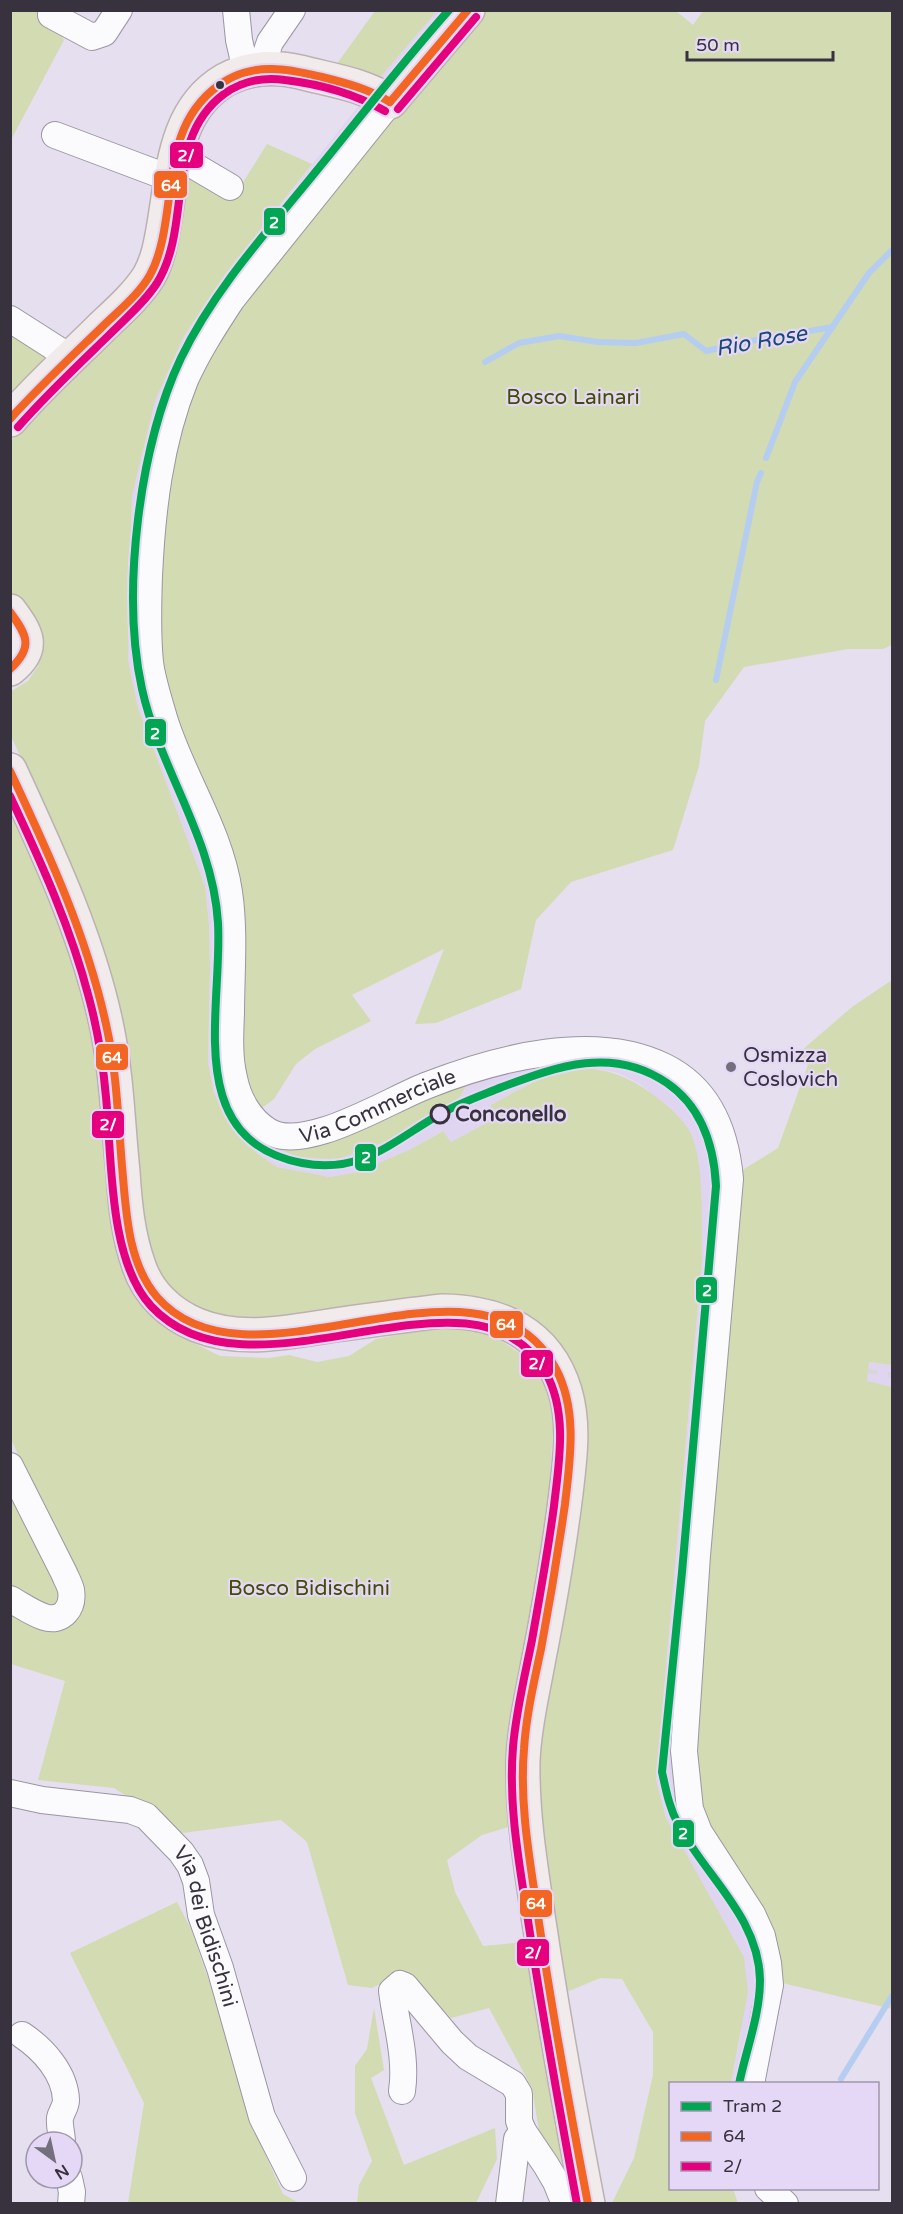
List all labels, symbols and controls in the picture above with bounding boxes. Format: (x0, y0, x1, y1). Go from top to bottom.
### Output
scale bar (687, 24, 832, 62)
text: 50 m (696, 34, 740, 56)
unlabelled marker (214, 79, 226, 91)
line badge: 2/ (169, 141, 204, 169)
text: 2/ (177, 146, 195, 166)
line badge: 64 (153, 170, 188, 199)
text: 64 (161, 176, 181, 196)
line badge: 2 (263, 207, 286, 236)
text: 2 (269, 213, 279, 233)
water label: Rio Rose (713, 320, 810, 362)
park label: Bosco Lainari (506, 385, 640, 410)
line badge: 2 (144, 718, 167, 747)
text: 2 (150, 724, 160, 744)
line badge: 64 (95, 1043, 129, 1071)
place label: Osmizza Coslovich (743, 1043, 838, 1092)
text: 64 (102, 1048, 122, 1068)
marker: Osmizza Coslovich (724, 1060, 738, 1074)
street label: Via Commerciale (297, 1064, 459, 1149)
place label: Conconello (455, 1102, 567, 1127)
marker: Conconello (430, 1104, 450, 1124)
line badge: 2/ (91, 1110, 125, 1139)
text: 2/ (99, 1115, 117, 1135)
line badge: 2 (354, 1143, 377, 1172)
text: 2 (361, 1148, 371, 1168)
line badge: 2 (695, 1276, 718, 1304)
text: 2 (702, 1281, 712, 1301)
line badge: 64 (489, 1310, 524, 1339)
text: 64 (496, 1315, 516, 1335)
line badge: 2/ (520, 1349, 554, 1378)
text: 2/ (528, 1354, 546, 1374)
park label: Bosco Bidischini (228, 1576, 390, 1601)
line badge: 2 (672, 1819, 695, 1848)
text: 2 (678, 1824, 688, 1844)
street label: Via dei Bidischini (168, 1841, 242, 2010)
line badge: 64 (519, 1889, 553, 1918)
text: 64 (526, 1894, 546, 1914)
line badge: 2/ (516, 1938, 550, 1967)
text: 2/ (524, 1943, 542, 1963)
legend (669, 2082, 879, 2190)
text: Tram 2 (723, 2095, 782, 2117)
text: 64 (723, 2125, 746, 2147)
north arrow (24, 2130, 84, 2190)
text: 2/ (723, 2155, 742, 2177)
text: N (51, 2160, 72, 2184)

